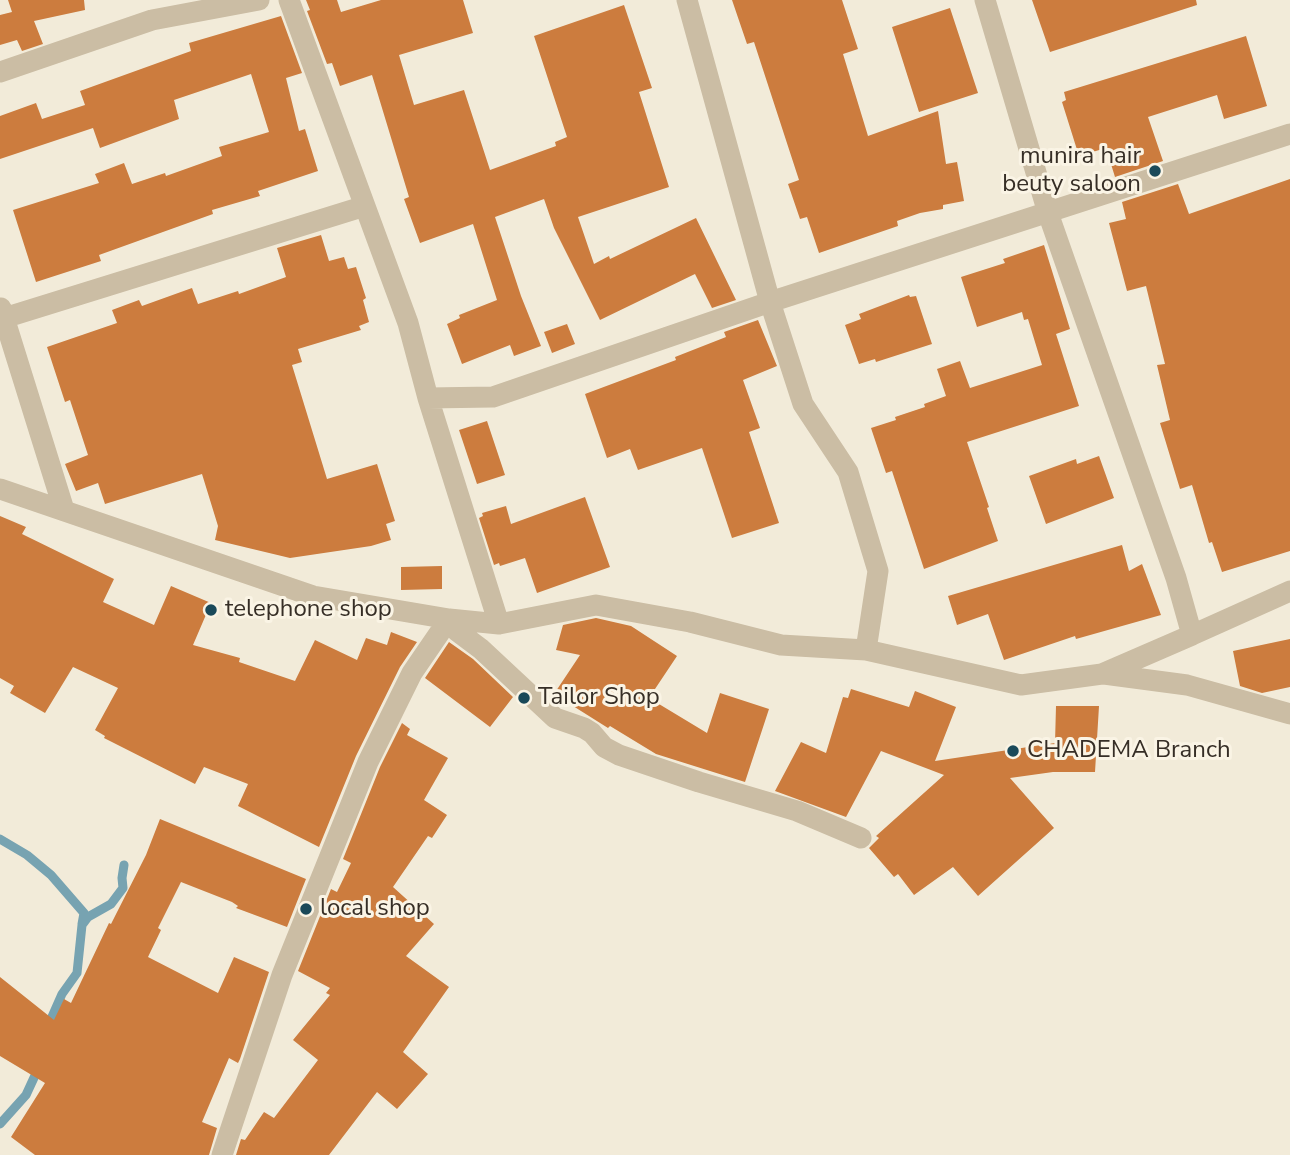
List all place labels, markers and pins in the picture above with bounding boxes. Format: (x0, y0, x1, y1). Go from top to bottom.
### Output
place label: munira hair beuty saloon (1002, 143, 1141, 199)
marker: munira hair beuty saloon (1147, 163, 1163, 179)
place label: telephone shop (225, 596, 392, 624)
marker: telephone shop (203, 602, 219, 618)
place label: Tailor Shop (538, 684, 660, 712)
marker: Tailor Shop (516, 690, 532, 706)
place label: CHADEMA Branch (1027, 737, 1231, 765)
marker: CHADEMA Branch (1005, 743, 1021, 759)
place label: local shop (320, 895, 430, 923)
marker: local shop (298, 901, 314, 917)

